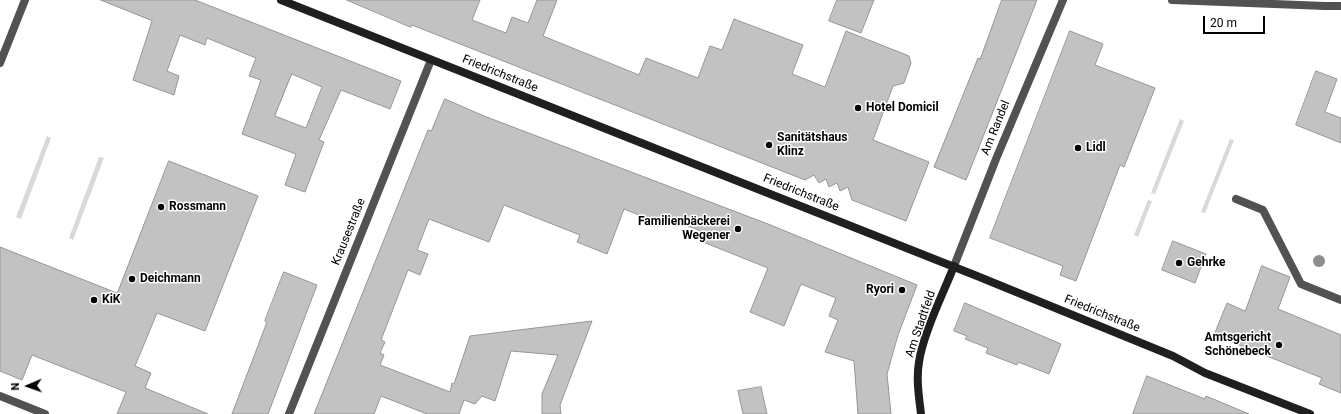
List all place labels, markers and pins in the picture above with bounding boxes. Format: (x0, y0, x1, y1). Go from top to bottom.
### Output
place label: Hotel Domicil (866, 101, 939, 115)
marker: Hotel Domicil (853, 103, 863, 113)
place label: Sanitätshaus Klinz (777, 131, 847, 159)
marker: Sanitätshaus Klinz (764, 140, 774, 150)
place label: Lidl (1086, 141, 1106, 155)
marker: Lidl (1073, 143, 1083, 153)
place label: Rossmann (169, 200, 226, 214)
marker: Rossmann (156, 202, 166, 212)
place label: Familienbäckerei Wegener (638, 215, 730, 243)
marker: Familienbäckerei Wegener (733, 224, 743, 234)
place label: Gehrke (1187, 256, 1226, 270)
marker: Gehrke (1174, 258, 1184, 268)
place label: Deichmann (140, 272, 201, 286)
marker: Deichmann (127, 274, 137, 284)
place label: Ryori (866, 283, 894, 297)
marker: Ryori (897, 285, 907, 295)
place label: KiK (102, 293, 120, 307)
marker: KiK (89, 295, 99, 305)
place label: Amtsgericht Schönebeck (1205, 331, 1271, 359)
marker: Amtsgericht Schönebeck (1274, 340, 1284, 350)

